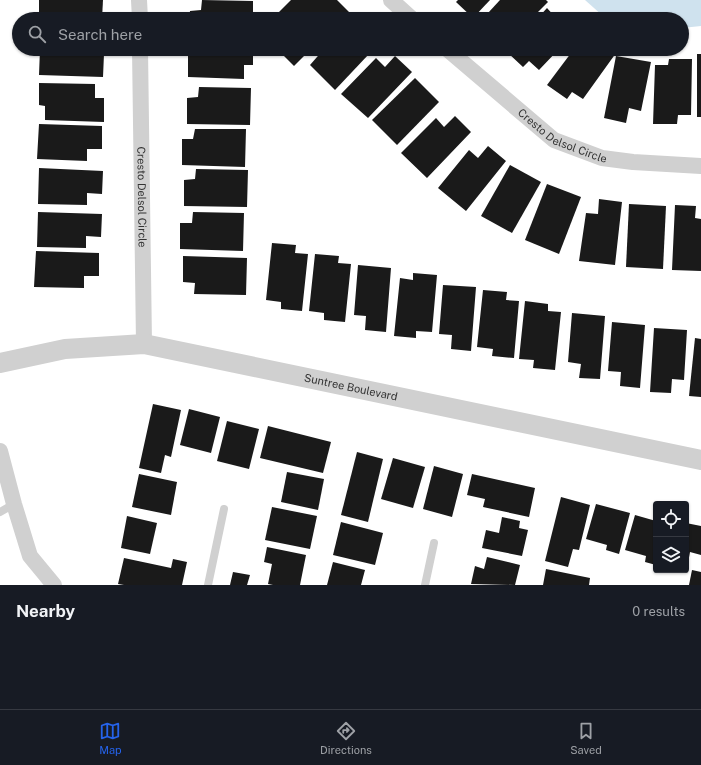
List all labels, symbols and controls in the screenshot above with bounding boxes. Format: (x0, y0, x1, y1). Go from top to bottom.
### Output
search box (12, 12, 689, 56)
icon: search (26, 23, 48, 45)
text: Search here (58, 26, 142, 43)
street label: Cresto Delsol Circle (516, 106, 608, 165)
street label: Cresto Delsol Circle (135, 146, 149, 248)
street label: Suntree Boulevard (303, 372, 399, 403)
map controls (653, 501, 689, 573)
button: locate (653, 501, 689, 537)
button: layers (653, 537, 689, 573)
text: Nearby (16, 601, 75, 621)
text: 0 results (632, 604, 685, 619)
tab: Map (99, 720, 122, 756)
tab: Directions (320, 720, 372, 756)
tab: Saved (570, 720, 602, 756)

